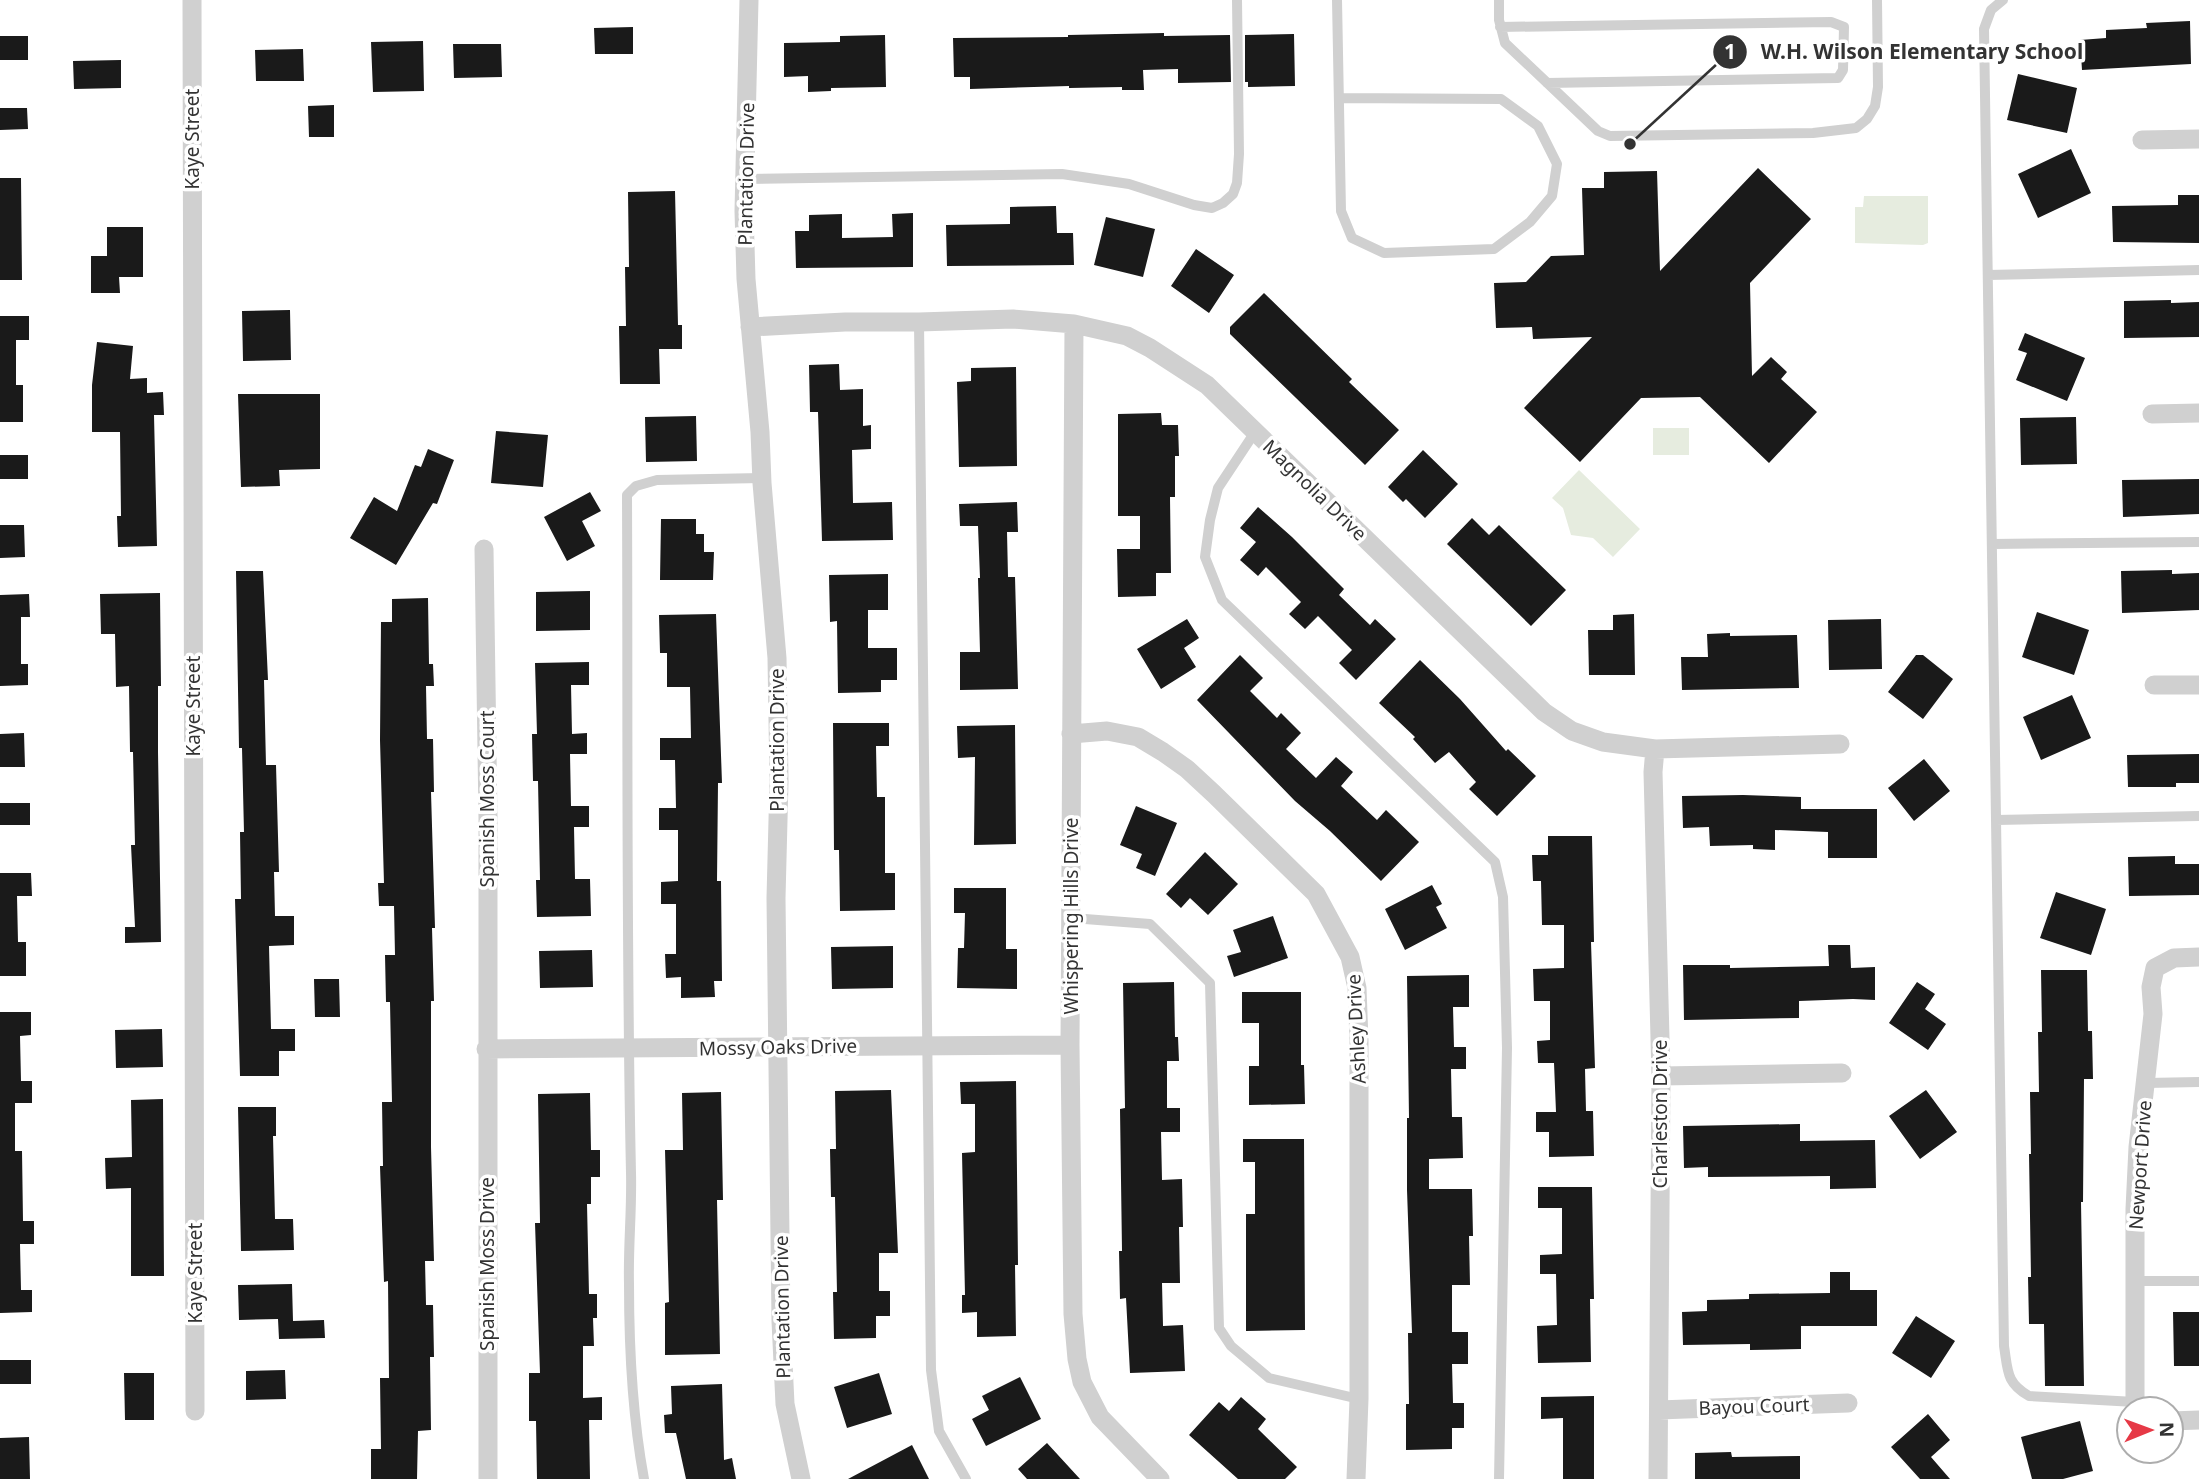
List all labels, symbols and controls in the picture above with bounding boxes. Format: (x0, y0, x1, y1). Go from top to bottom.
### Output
callout: W.H. Wilson Elementary School (1712, 31, 2098, 73)
text: 1 (1724, 37, 1736, 65)
text: W.H. Wilson Elementary School (1761, 37, 2083, 65)
street label: Kaye Street (179, 88, 205, 189)
street label: Plantation Drive (732, 102, 760, 246)
street label: Magnolia Drive (1257, 434, 1373, 546)
street label: Kaye Street (180, 655, 206, 756)
street label: Plantation Drive (764, 668, 790, 812)
street label: Spanish Moss Court (474, 710, 500, 888)
street label: Whispering Hills Drive (1058, 818, 1084, 1014)
street label: Ashley Drive (1340, 973, 1372, 1085)
street label: Mossy Oaks Drive (699, 1033, 857, 1061)
street label: Charleston Drive (1647, 1040, 1673, 1189)
street label: Newport Drive (2123, 1099, 2157, 1231)
street label: Spanish Moss Drive (474, 1177, 500, 1351)
street label: Kaye Street (182, 1222, 208, 1323)
street label: Plantation Drive (768, 1235, 796, 1379)
street label: Bayou Court (1698, 1391, 1810, 1421)
north arrow (2115, 1395, 2185, 1465)
text: N (2154, 1422, 2180, 1438)

